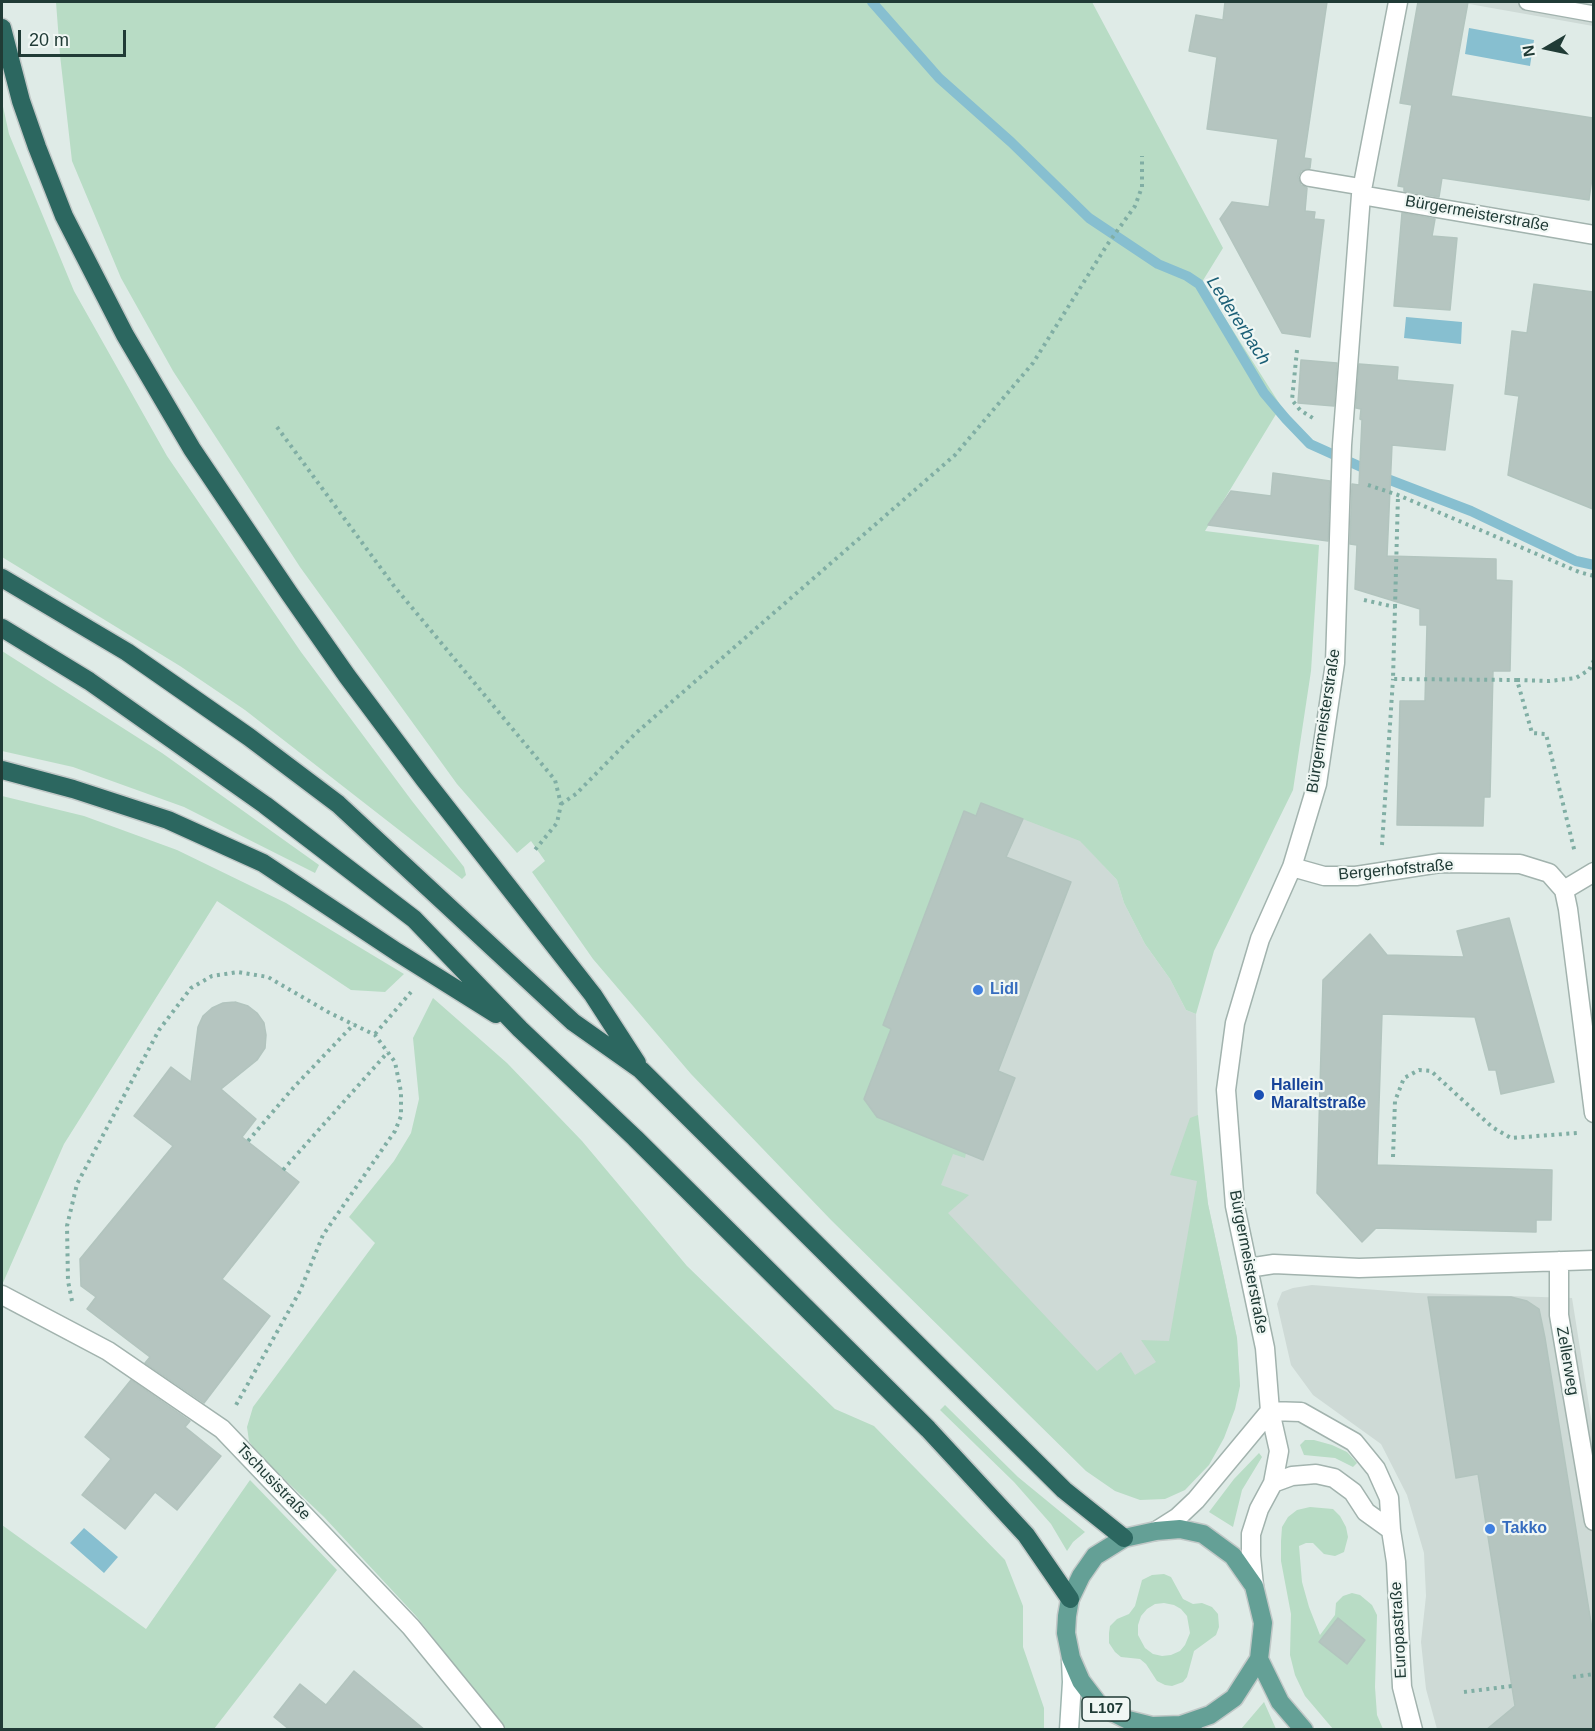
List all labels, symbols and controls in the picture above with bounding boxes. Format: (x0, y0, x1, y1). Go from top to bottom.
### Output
scale bar (21, 18, 129, 56)
north arrow (1517, 18, 1577, 78)
text: 20 m (29, 30, 69, 50)
text: N (1519, 44, 1538, 58)
street label: Bürgermeisterstraße (1404, 192, 1550, 236)
water label: Ledererbach (1201, 273, 1275, 369)
street label: Bürgermeisterstraße (1303, 647, 1345, 795)
street label: Bergerhofstraße (1338, 855, 1454, 885)
place label: Lidl (990, 980, 1018, 1000)
marker: Lidl (971, 983, 985, 997)
place label: Hallein Maraltstraße (1271, 1076, 1366, 1114)
marker: Hallein Maraltstraße (1252, 1088, 1266, 1102)
street label: Bürgermeisterstraße (1225, 1189, 1271, 1335)
street label: Zellerweg (1552, 1325, 1582, 1397)
street label: Tschusistraße (232, 1440, 314, 1524)
place label: Takko (1502, 1519, 1547, 1539)
marker: Takko (1483, 1522, 1497, 1536)
street label: Europastraße (1387, 1581, 1411, 1679)
road number: L107 (1082, 1697, 1130, 1721)

